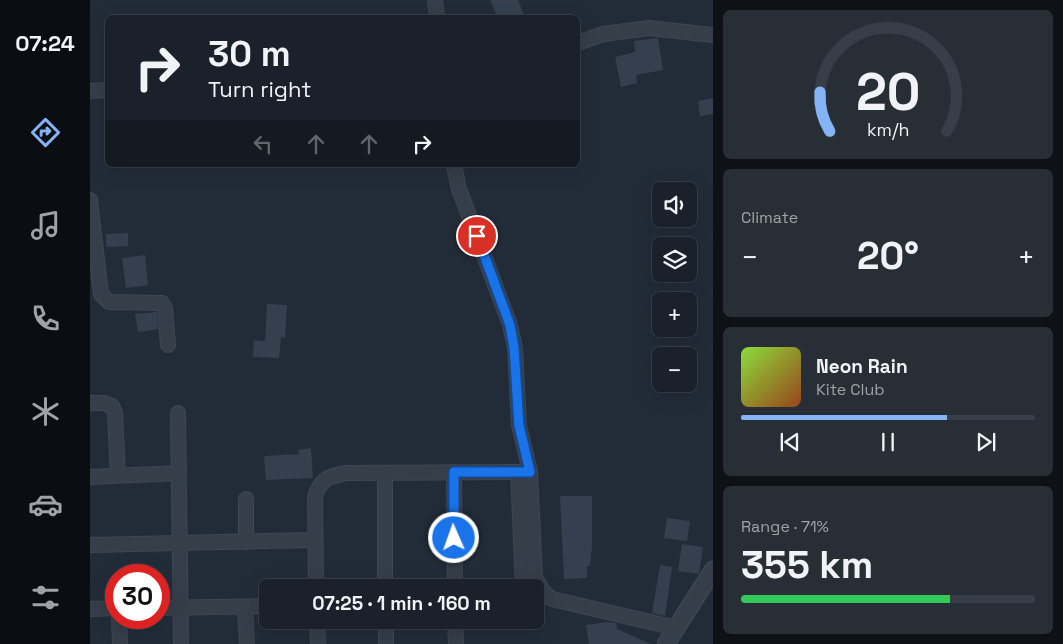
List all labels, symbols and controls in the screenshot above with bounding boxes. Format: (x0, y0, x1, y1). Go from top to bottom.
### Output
text: 07:24 (15, 29, 75, 57)
text: 30 m (208, 32, 291, 76)
icon: right (125, 35, 190, 100)
text: 20 (856, 59, 920, 125)
text: Turn right (208, 75, 311, 103)
icon: directions (28, 115, 63, 150)
text: km/h (867, 118, 909, 141)
icon: left (249, 130, 277, 158)
icon: ahead (302, 130, 330, 158)
icon: ahead (355, 130, 383, 158)
icon: right (408, 130, 436, 158)
map controls (652, 182, 697, 392)
button: sound (652, 182, 697, 227)
text: Climate (741, 207, 798, 228)
icon: music (28, 208, 63, 243)
pin (456, 215, 498, 257)
icon: arrive (463, 222, 491, 250)
text: 20° (857, 232, 919, 280)
button: layers (652, 237, 697, 282)
text: − (741, 239, 758, 275)
text: + (1018, 239, 1035, 275)
button: + (652, 292, 697, 337)
icon: phone (28, 301, 63, 336)
button: − (652, 347, 697, 392)
text: Neon Rain (816, 354, 908, 379)
text: Kite Club (816, 379, 885, 400)
icon: climate (28, 394, 63, 429)
icon: previous (776, 428, 804, 456)
icon: pause (874, 428, 902, 456)
icon: next (972, 428, 1000, 456)
icon: car (28, 487, 63, 522)
position arrow (427, 511, 479, 563)
text: Range · 71% (741, 516, 829, 537)
text: 355 km (741, 541, 873, 589)
speed limit sign: 30 (105, 564, 170, 629)
icon: filters (28, 580, 63, 615)
text: 07:25 · 1 min · 160 m (312, 591, 491, 616)

